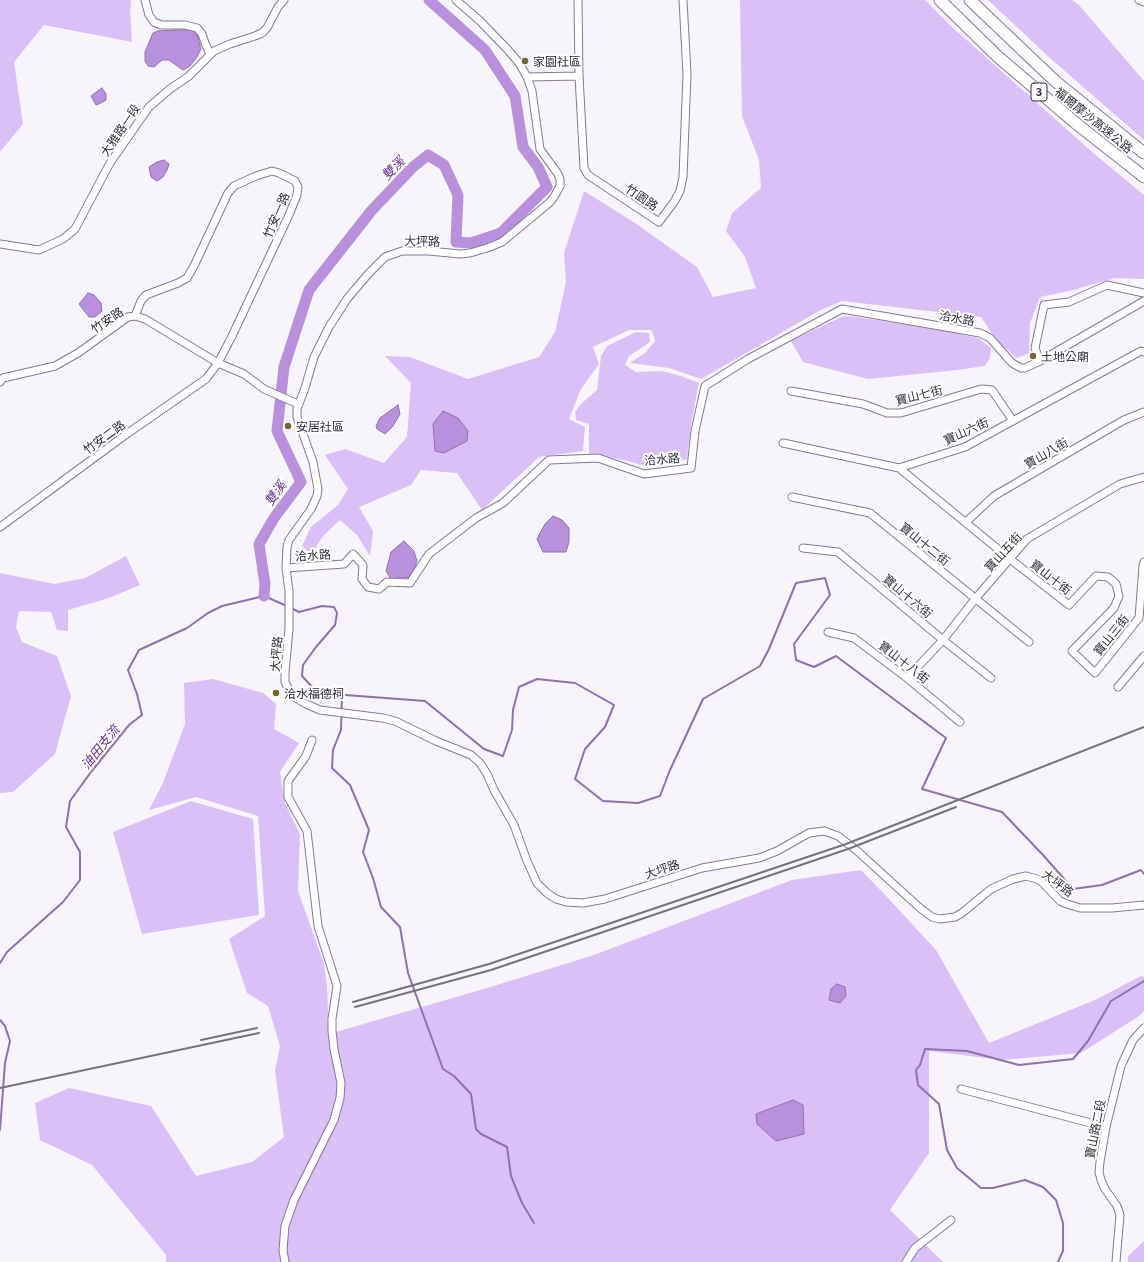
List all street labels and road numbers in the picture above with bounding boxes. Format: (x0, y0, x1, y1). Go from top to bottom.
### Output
road number: 3 (1031, 83, 1047, 101)
street label: 福爾摩沙高速公路 (1052, 84, 1136, 156)
street label: 大雅路一段 (97, 101, 143, 159)
street label: 竹園路 (623, 181, 661, 213)
street label: 竹安一路 (260, 190, 292, 240)
street label: 大坪路 (404, 233, 440, 249)
street label: 竹安路 (88, 304, 126, 336)
street label: 洽水路 (938, 308, 976, 328)
street label: 寶山七街 (894, 382, 944, 408)
street label: 寶山六街 (941, 415, 991, 447)
street label: 竹安二路 (80, 417, 128, 457)
street label: 寶山八街 (1022, 435, 1070, 471)
street label: 洽水路 (643, 450, 681, 468)
street label: 寶山十二街 (897, 520, 953, 568)
street label: 寶山五街 (981, 530, 1025, 574)
street label: 洽水路 (295, 547, 331, 563)
street label: 寶山十街 (1028, 557, 1074, 597)
street label: 寶山十六街 (880, 571, 936, 621)
street label: 寶山三街 (1090, 612, 1132, 658)
street label: 大坪路 (267, 635, 285, 673)
street label: 寶山十八街 (876, 638, 932, 686)
street label: 大坪路 (643, 857, 681, 881)
street label: 大坪路 (1039, 866, 1077, 900)
street label: 寶山路二段 (1082, 1098, 1108, 1160)

